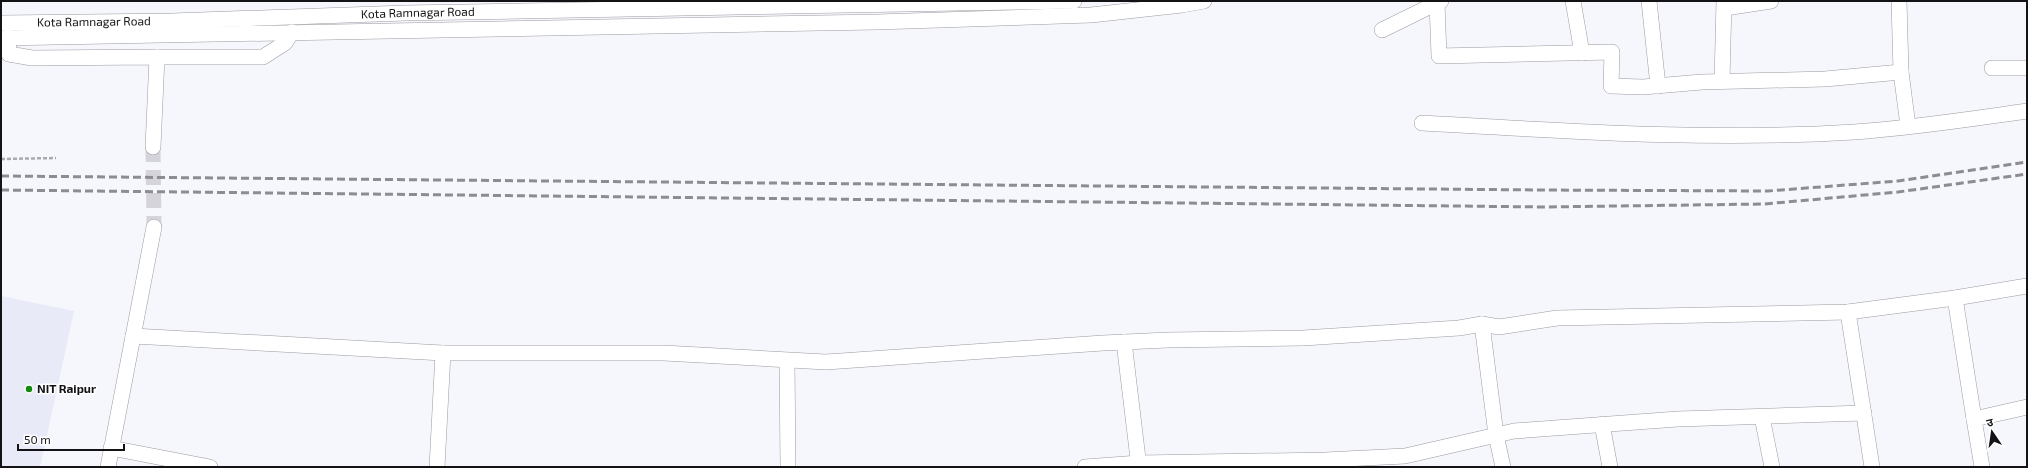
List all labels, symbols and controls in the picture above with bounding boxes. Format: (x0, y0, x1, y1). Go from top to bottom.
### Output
street label: Kota Ramnagar Road (361, 4, 475, 21)
street label: Kota Ramnagar Road (37, 13, 151, 29)
place label: NIT Raipur (37, 381, 96, 395)
marker: NIT Raipur (24, 384, 34, 394)
north arrow (1972, 412, 2012, 452)
text: उ (1985, 415, 1995, 429)
scale bar (18, 426, 124, 452)
text: 50 m (24, 432, 51, 446)

